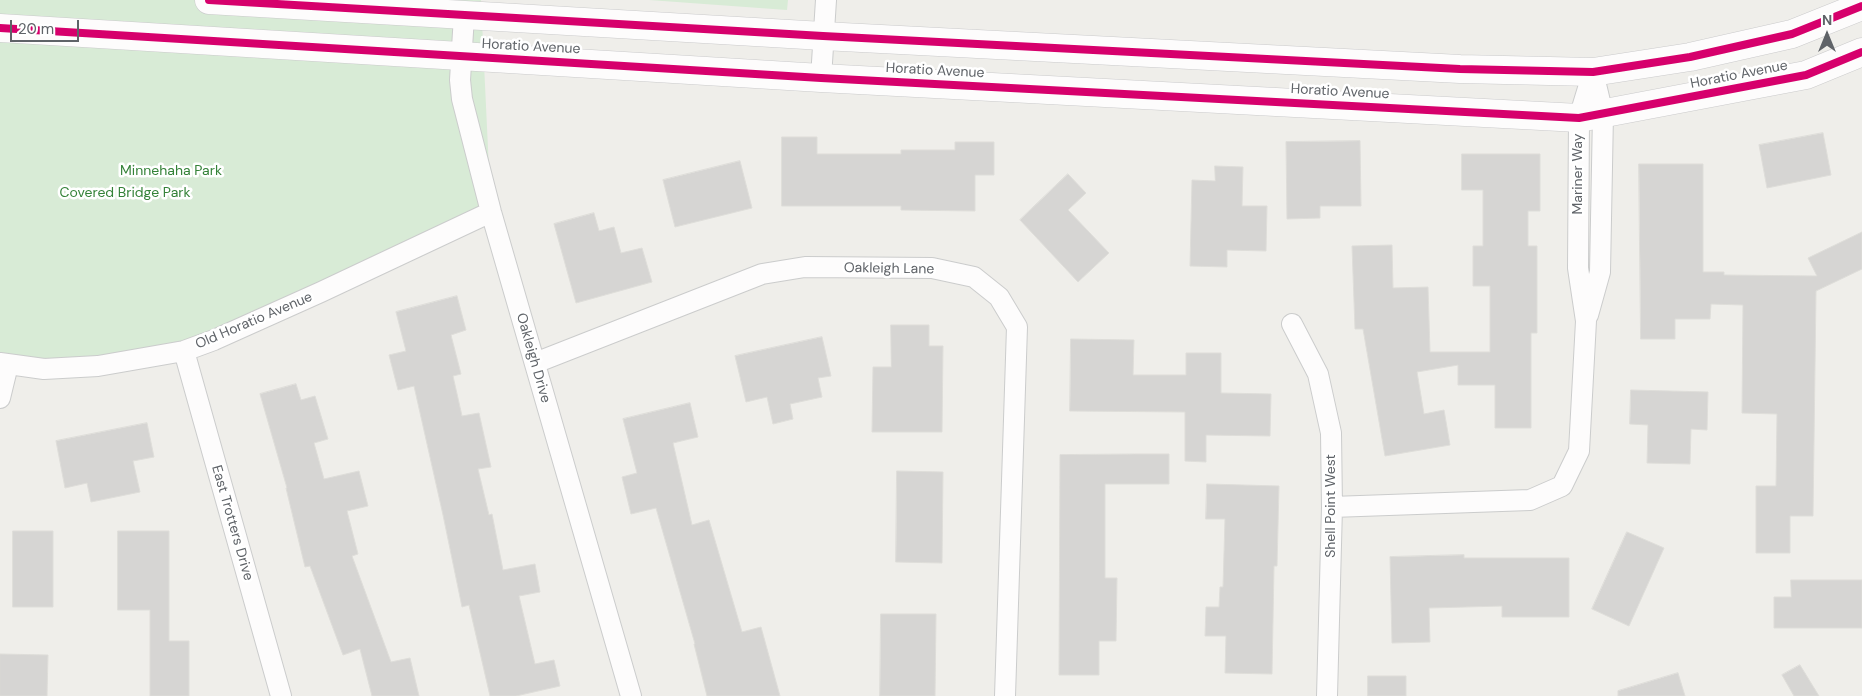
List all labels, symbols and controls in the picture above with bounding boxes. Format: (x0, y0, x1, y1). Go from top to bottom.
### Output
scale bar (12, 10, 81, 42)
north arrow (1802, 10, 1852, 60)
text: N (1822, 11, 1832, 29)
text: 20 m (18, 19, 54, 39)
street label: Horatio Avenue (481, 36, 581, 58)
street label: Horatio Avenue (1689, 57, 1789, 93)
street label: Horatio Avenue (885, 60, 985, 82)
street label: Horatio Avenue (1290, 81, 1390, 103)
street label: Mariner Way (1570, 134, 1586, 214)
park label: Minnehaha Park (120, 163, 222, 179)
park label: Covered Bridge Park (60, 185, 190, 201)
street label: Oakleigh Lane (844, 260, 934, 278)
street label: Old Horatio Avenue (193, 289, 315, 353)
street label: Oakleigh Drive (512, 311, 554, 405)
street label: Shell Point West (1323, 454, 1339, 558)
street label: East Trotters Drive (207, 463, 257, 583)

